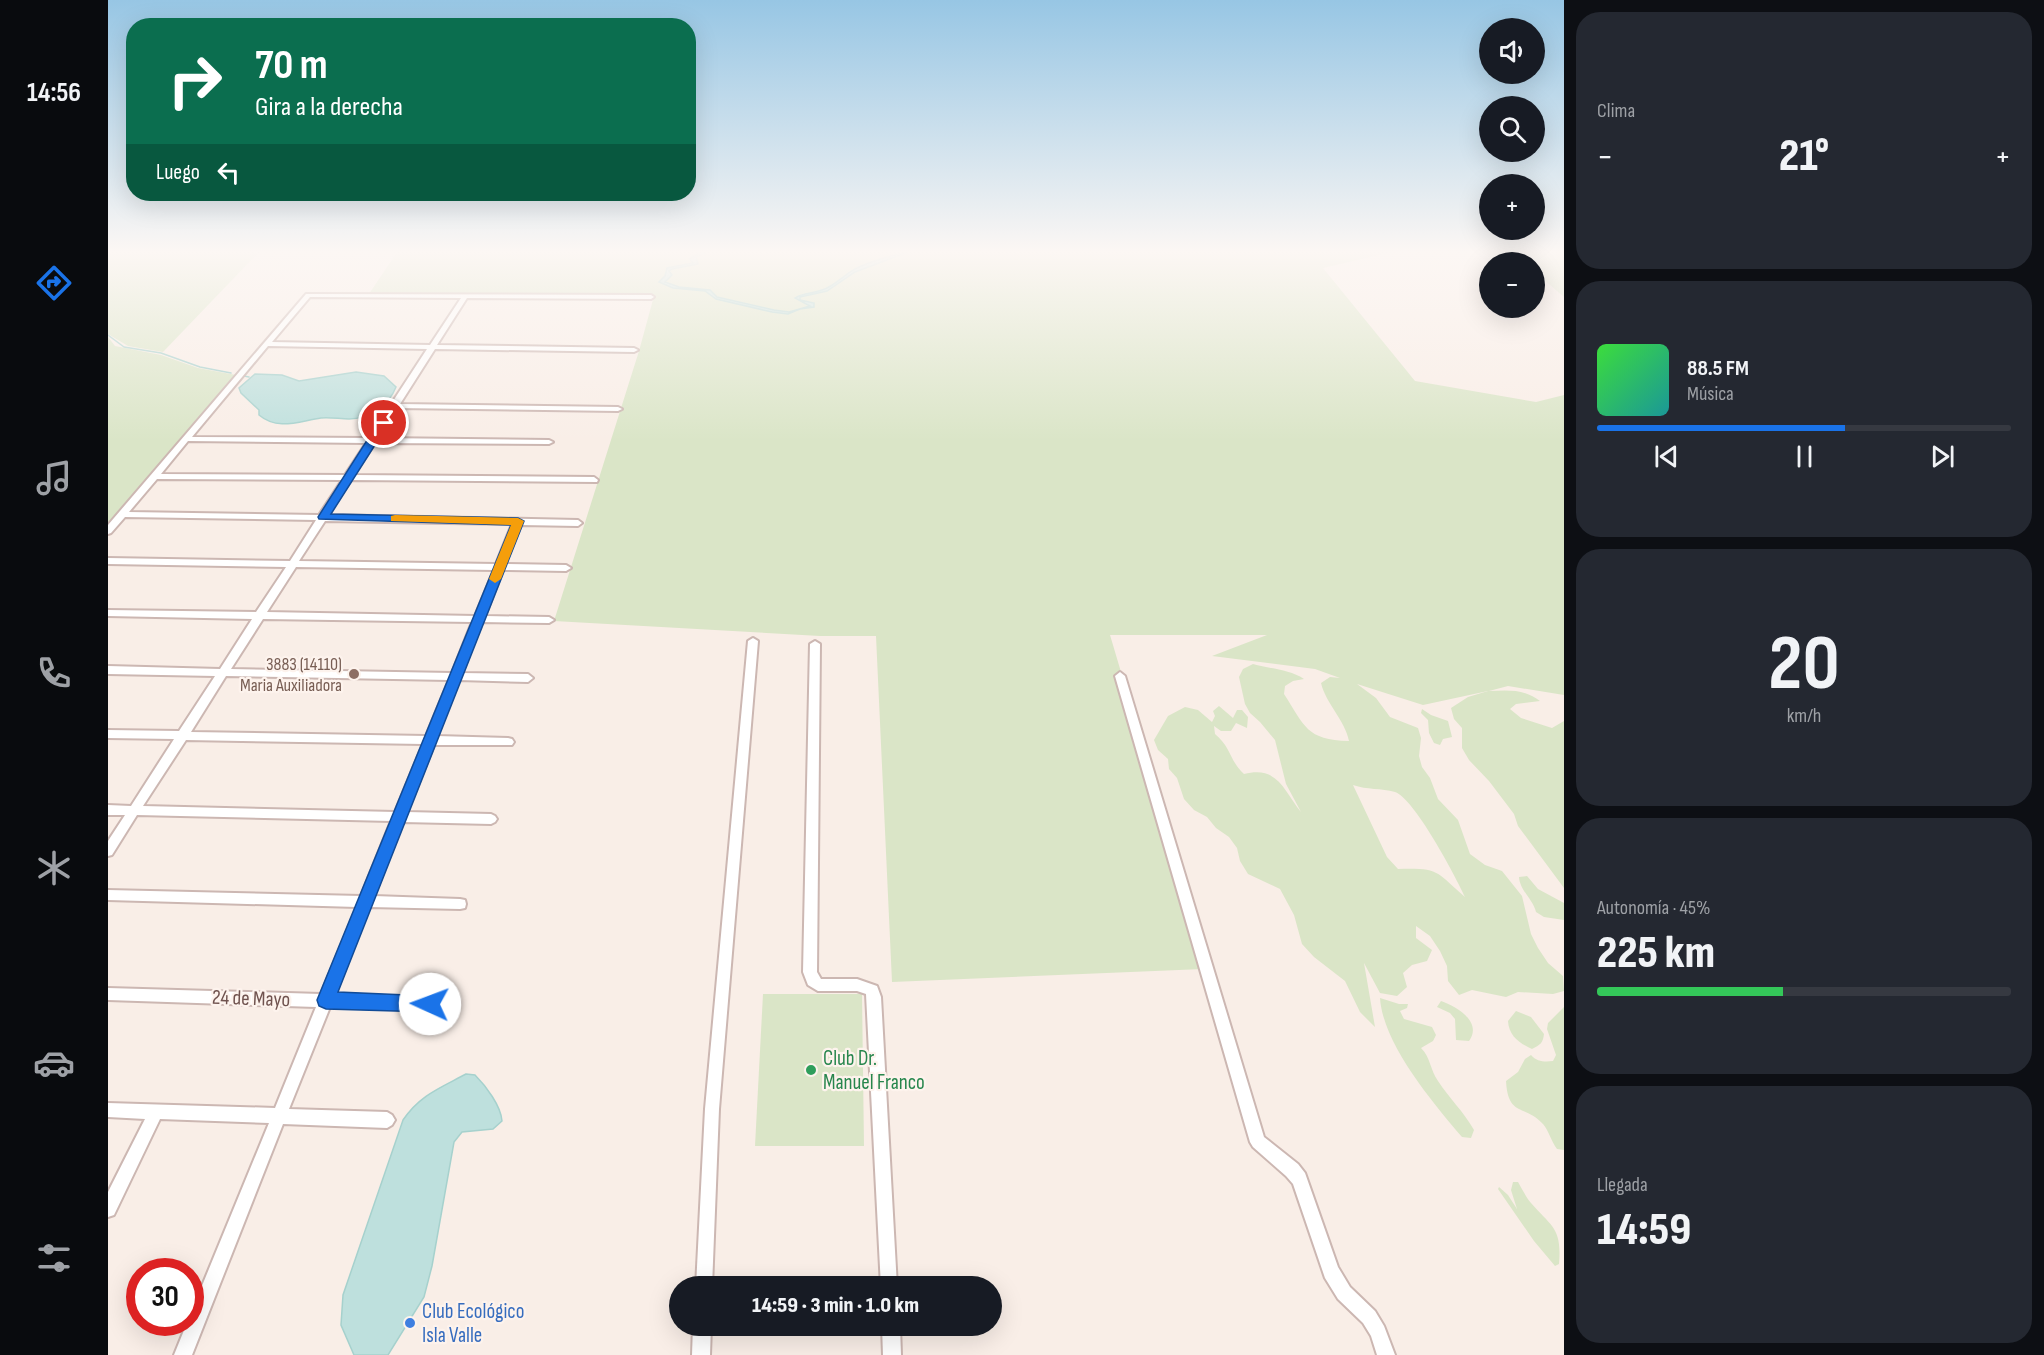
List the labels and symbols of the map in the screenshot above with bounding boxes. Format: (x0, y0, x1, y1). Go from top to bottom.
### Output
pin (358, 397, 409, 448)
place label: 3883 (14110) Maria Auxiliadora (240, 654, 342, 696)
marker: 3883 (14110) Maria Auxiliadora (347, 667, 361, 681)
position arrow (398, 972, 462, 1036)
street label: 24 de Mayo (211, 985, 291, 1012)
place label: Club Dr. Manuel Franco (823, 1046, 925, 1095)
marker: Club Dr. Manuel Franco (804, 1063, 818, 1077)
speed limit sign: 30 (126, 1258, 204, 1336)
place label: Club Ecológico Isla Valle (422, 1299, 524, 1348)
marker: Club Ecológico Isla Valle (403, 1316, 417, 1330)

